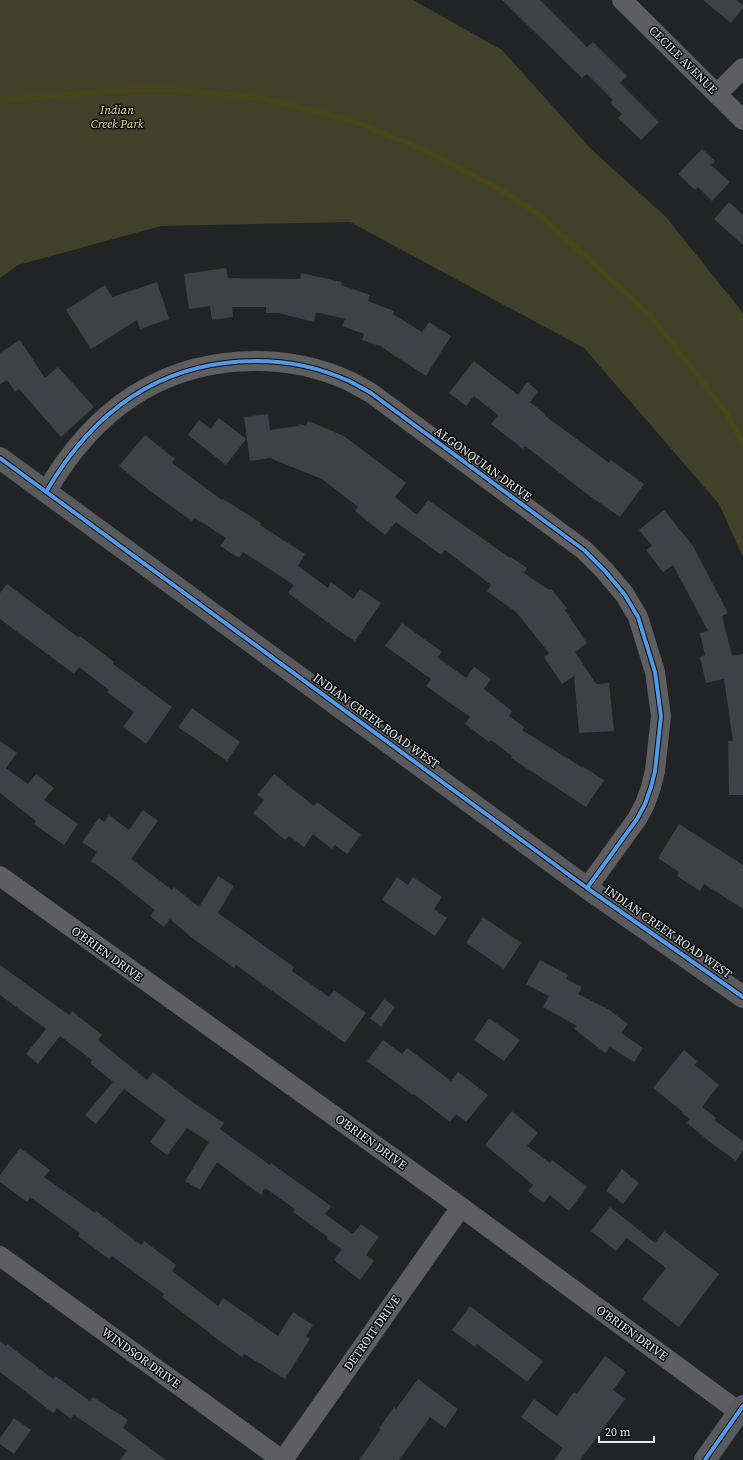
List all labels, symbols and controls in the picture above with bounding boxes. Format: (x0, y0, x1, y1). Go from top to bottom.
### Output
street label: CECILE AVENUE (645, 22, 721, 98)
park label: Indian Creek Park (91, 102, 144, 132)
street label: ALGONQUIAN DRIVE (431, 423, 535, 505)
street label: INDIAN CREEK ROAD WEST (310, 670, 443, 773)
street label: INDIAN CREEK ROAD WEST (601, 882, 736, 983)
street label: O'BRIEN DRIVE (68, 923, 146, 985)
street label: O'BRIEN DRIVE (332, 1111, 410, 1173)
street label: DETROIT DRIVE (340, 1292, 404, 1374)
street label: O'BRIEN DRIVE (593, 1302, 671, 1364)
street label: WINDSOR DRIVE (98, 1324, 184, 1392)
scale bar (599, 1418, 654, 1444)
text: 20 m (605, 1424, 631, 1440)

